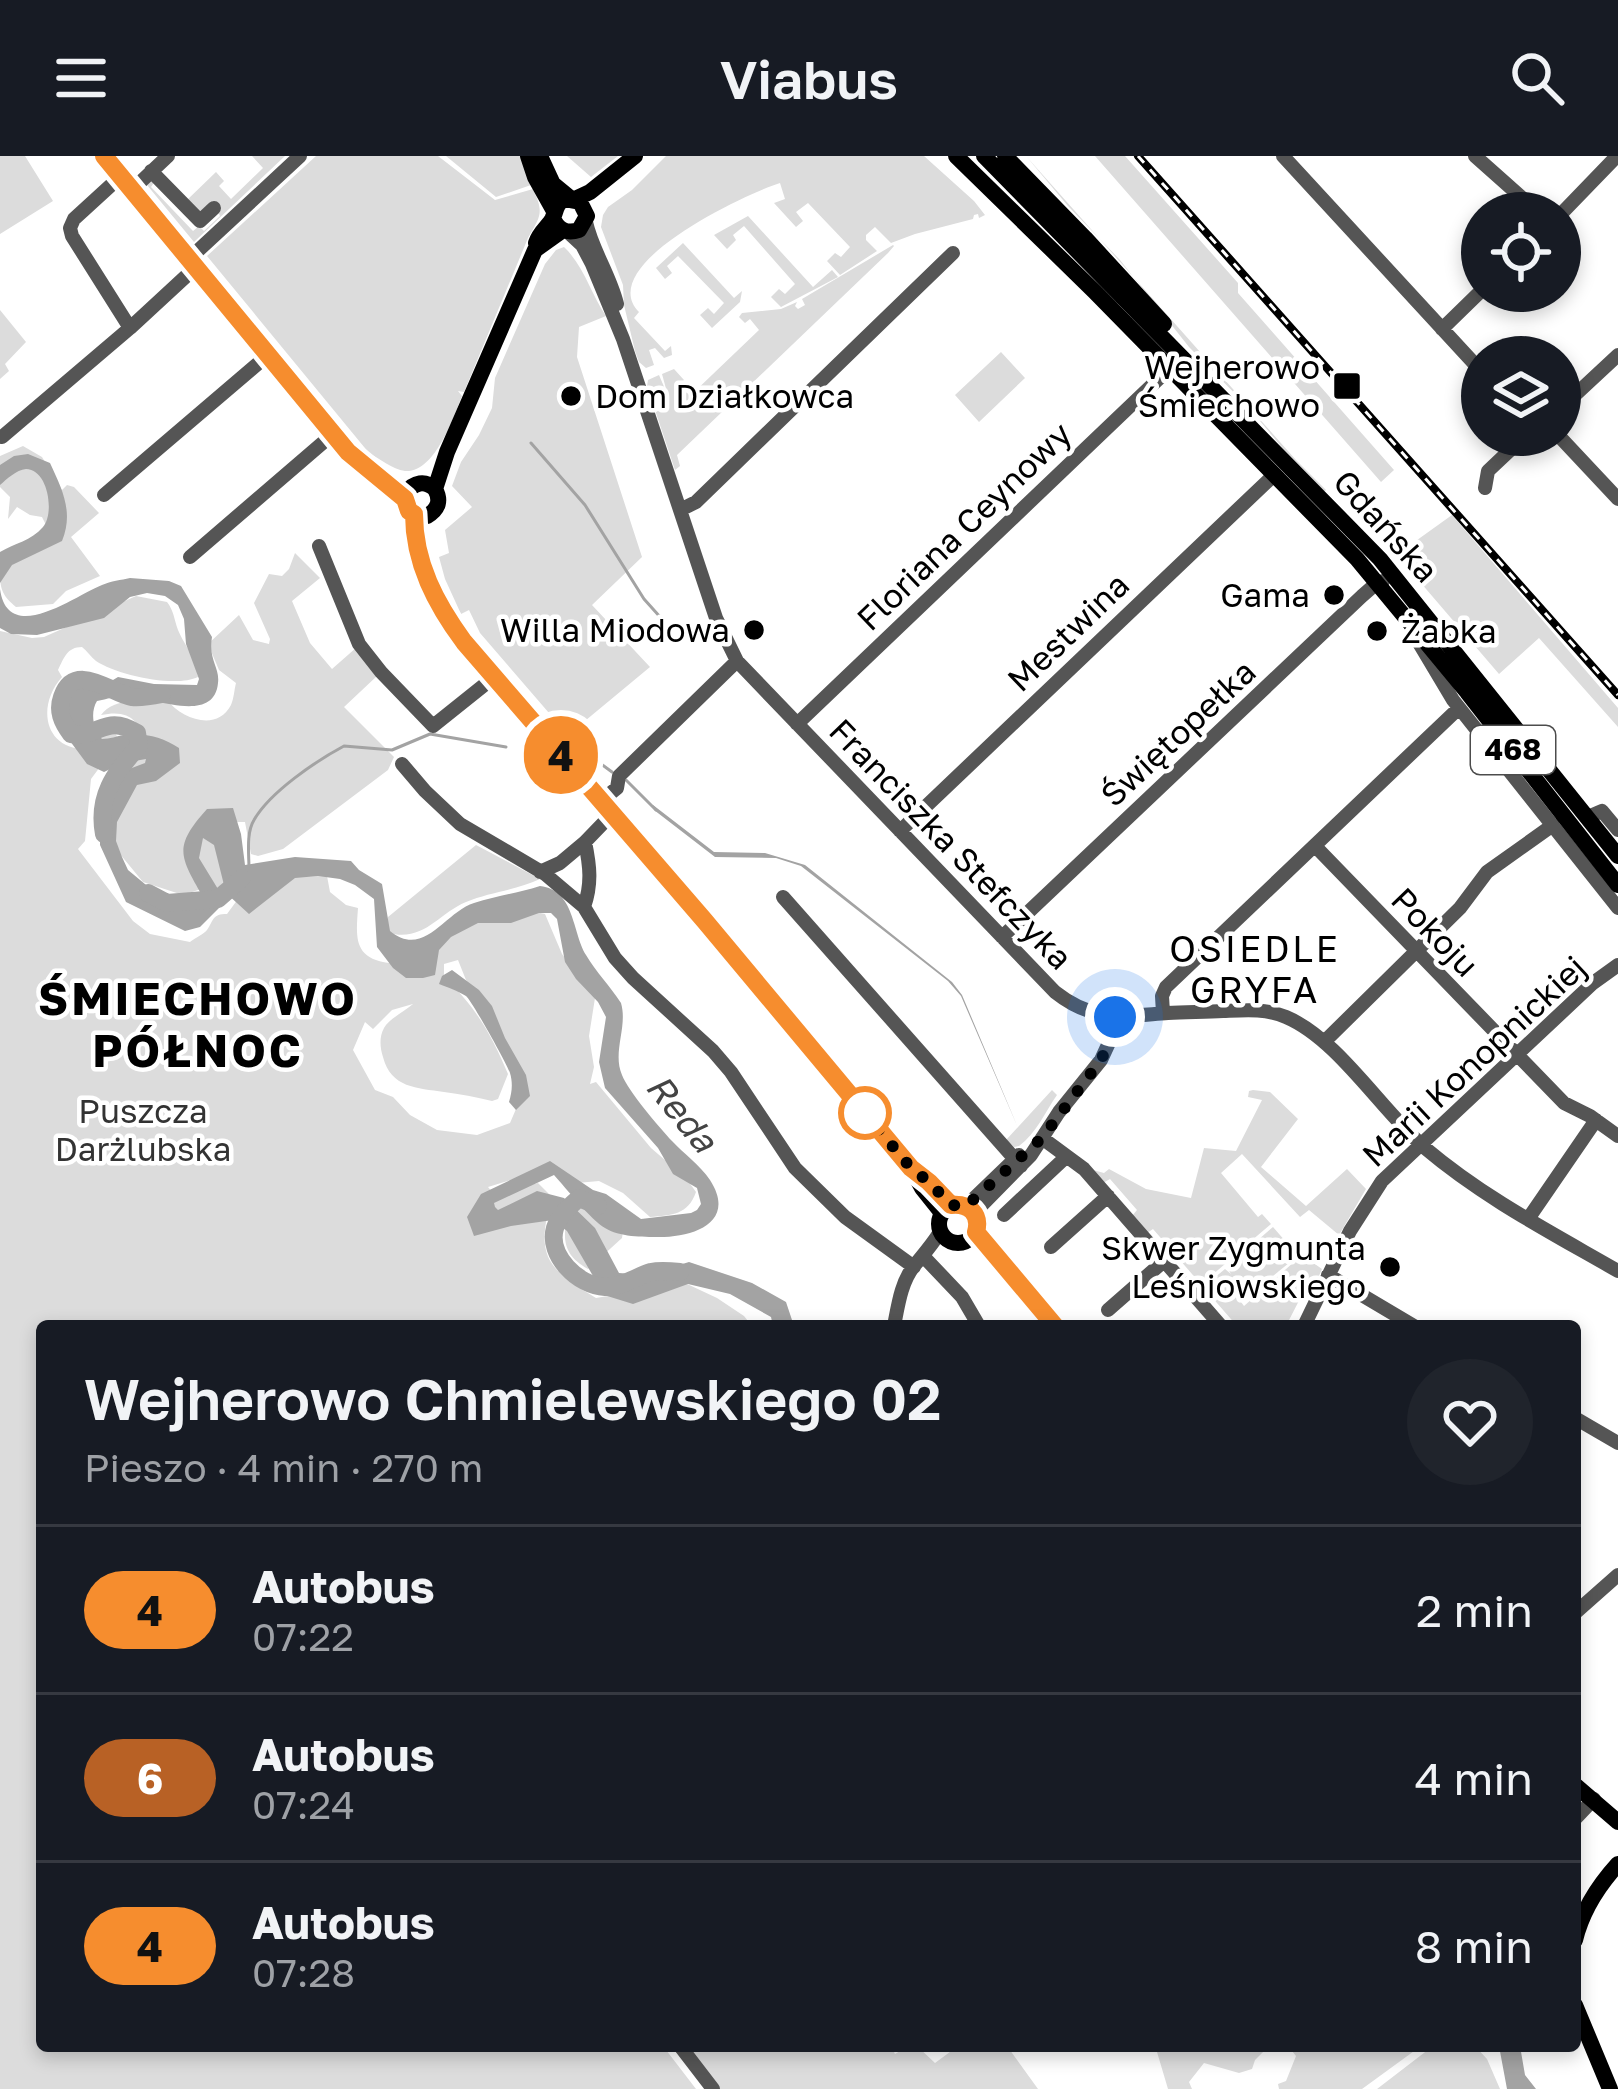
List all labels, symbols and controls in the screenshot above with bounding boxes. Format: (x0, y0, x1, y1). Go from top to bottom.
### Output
icon: menu (48, 45, 114, 111)
icon: search (1504, 45, 1570, 111)
text: Viabus (720, 46, 898, 111)
map controls (1461, 192, 1581, 456)
button: locate (1461, 192, 1581, 312)
button: layers (1461, 336, 1581, 456)
place label: Wejherowo Śmiechowo (1138, 347, 1320, 424)
marker: Wejherowo Śmiechowo (1331, 370, 1363, 402)
place label: Dom Działkowca (595, 376, 854, 415)
marker: Dom Działkowca (558, 383, 584, 409)
street label: Floriana Ceynowy (849, 414, 1079, 638)
street label: Gdańska (1326, 462, 1447, 590)
street label: Mestwina (999, 564, 1136, 699)
place label: Gama (1220, 575, 1310, 614)
marker: Gama (1321, 582, 1347, 608)
place label: Willa Miodowa (500, 610, 730, 649)
place label: Żabka (1401, 611, 1497, 650)
marker: Willa Miodowa (741, 617, 767, 643)
marker: Żabka (1364, 618, 1390, 644)
street label: Świętopełka (1093, 651, 1263, 814)
street label: Franciszka Stefczyka (822, 711, 1081, 977)
line badge: 4 (522, 716, 600, 794)
road number: 468 (1471, 726, 1555, 774)
text: 4 (548, 730, 574, 780)
street label: Pokoju (1384, 879, 1487, 984)
district label: OSIEDLE GRYFA (1169, 927, 1341, 1011)
street label: Marii Konopnickiej (1354, 947, 1593, 1174)
district label: ŚMIECHOWO PÓŁNOC (38, 971, 358, 1077)
your location (1085, 987, 1145, 1047)
water label: Reda (638, 1065, 728, 1161)
unlabelled marker (840, 1088, 890, 1138)
park label: Puszcza Darżlubska (55, 1091, 231, 1168)
place label: Skwer Zygmunta Leśniowskiego (1101, 1228, 1366, 1305)
marker: Skwer Zygmunta Leśniowskiego (1377, 1254, 1403, 1280)
button: heart (1407, 1359, 1533, 1485)
text: Wejherowo Chmielewskiego 02 (84, 1364, 941, 1433)
text: Pieszo · 4 min · 270 m (84, 1444, 483, 1491)
text: Autobus (252, 1559, 435, 1613)
text: 2 min (1416, 1583, 1533, 1637)
text: 4 (137, 1585, 163, 1635)
text: 07:22 (252, 1613, 354, 1660)
text: Autobus (252, 1727, 435, 1781)
text: 4 min (1415, 1751, 1533, 1805)
text: 6 (137, 1753, 163, 1803)
text: 07:24 (252, 1781, 355, 1828)
text: Autobus (252, 1895, 435, 1949)
text: 8 min (1415, 1919, 1533, 1973)
text: 4 (137, 1921, 163, 1971)
text: 07:28 (252, 1949, 355, 1996)

